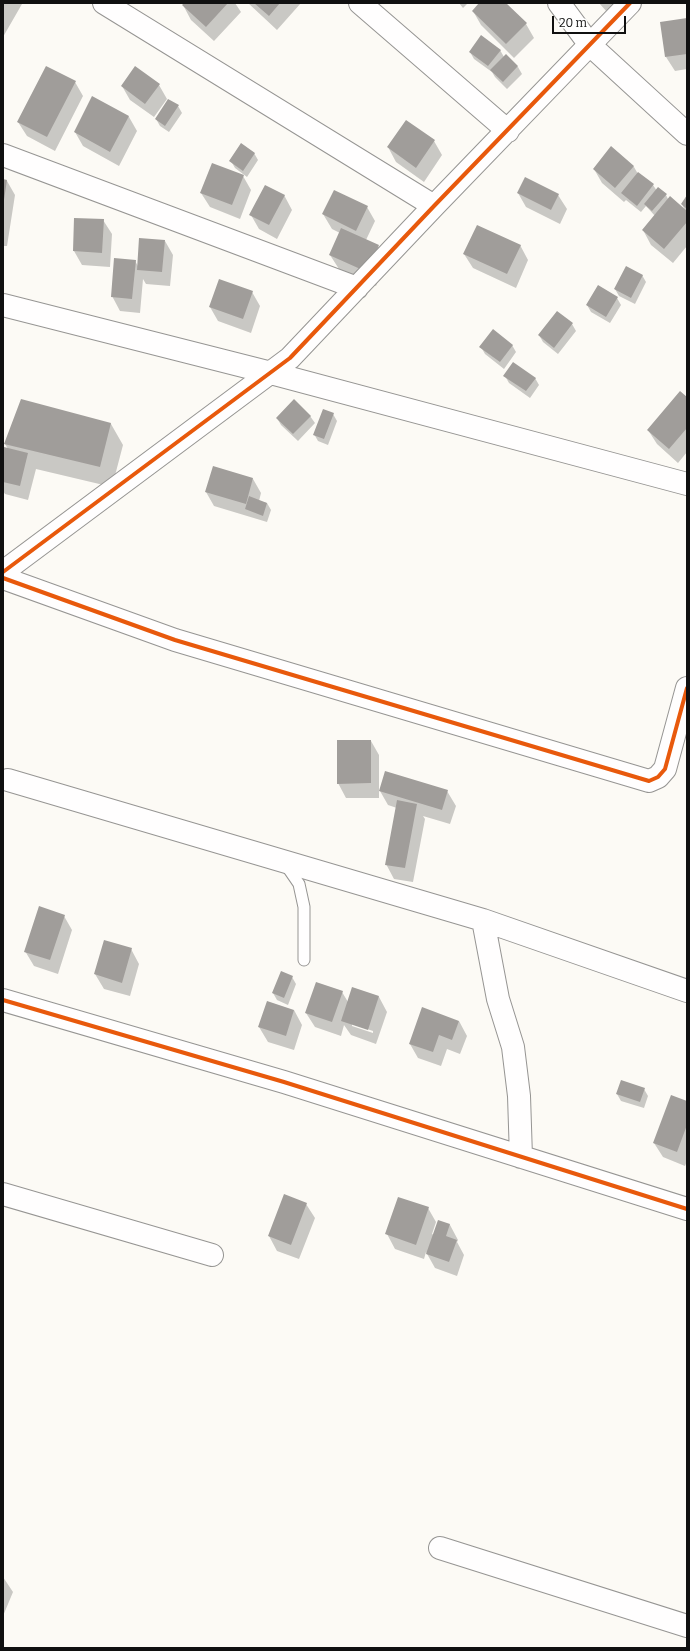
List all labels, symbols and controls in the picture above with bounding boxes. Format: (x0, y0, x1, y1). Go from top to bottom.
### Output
scale bar (554, 8, 628, 34)
text: 20 m (559, 16, 587, 30)

